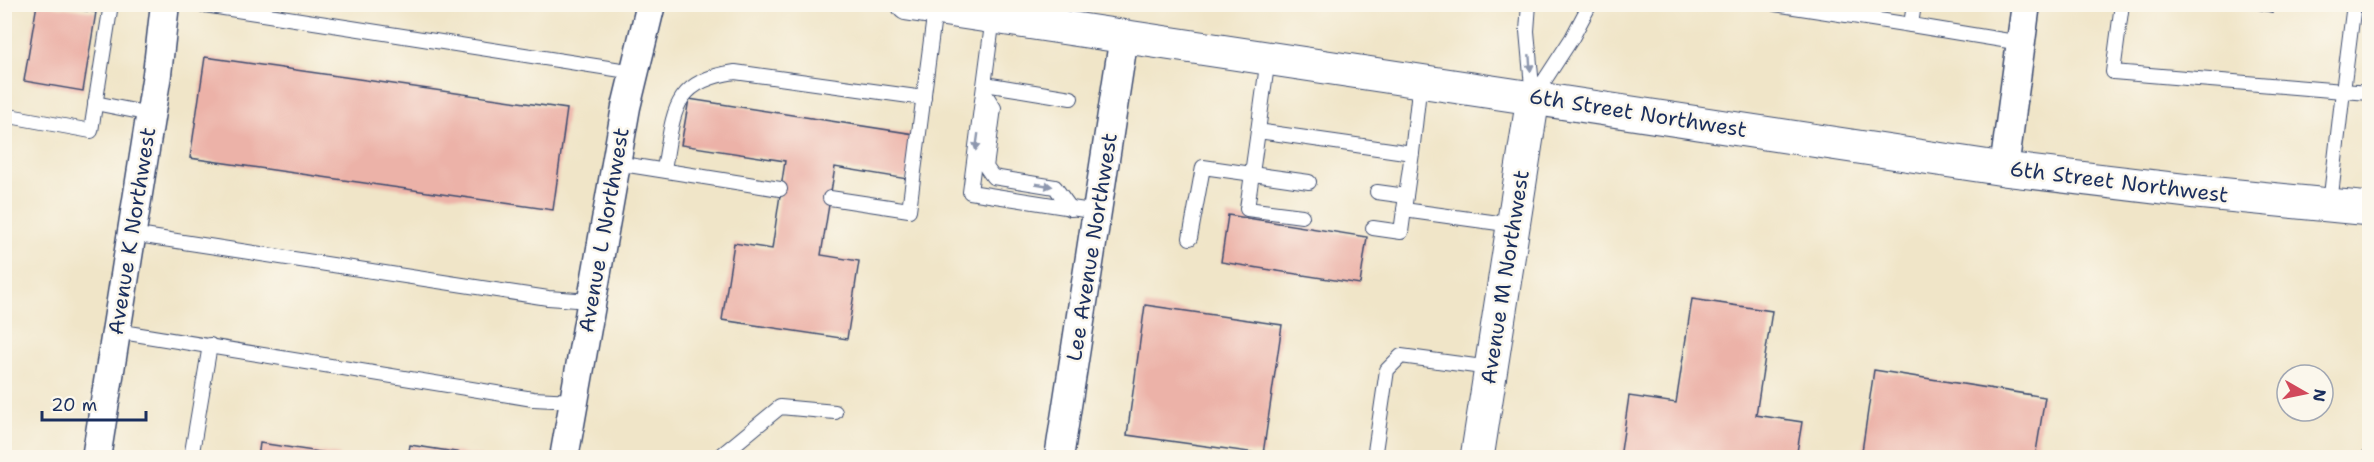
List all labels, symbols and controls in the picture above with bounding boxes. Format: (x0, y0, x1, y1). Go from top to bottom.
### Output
one-way arrow (1525, 53, 1535, 72)
street label: 6th Street Northwest (1527, 82, 1749, 144)
street label: Avenue K Northwest (102, 125, 162, 337)
street label: Avenue L Northwest (572, 125, 636, 335)
street label: Lee Avenue Northwest (1060, 131, 1124, 363)
one-way arrow (972, 133, 982, 152)
street label: 6th Street Northwest (2008, 155, 2230, 209)
street label: Avenue M Northwest (1474, 168, 1536, 386)
one-way arrow (1035, 181, 1054, 190)
north arrow (2275, 363, 2335, 423)
scale bar (42, 384, 146, 422)
text: N (2308, 387, 2331, 403)
text: 20 m (51, 393, 97, 417)

